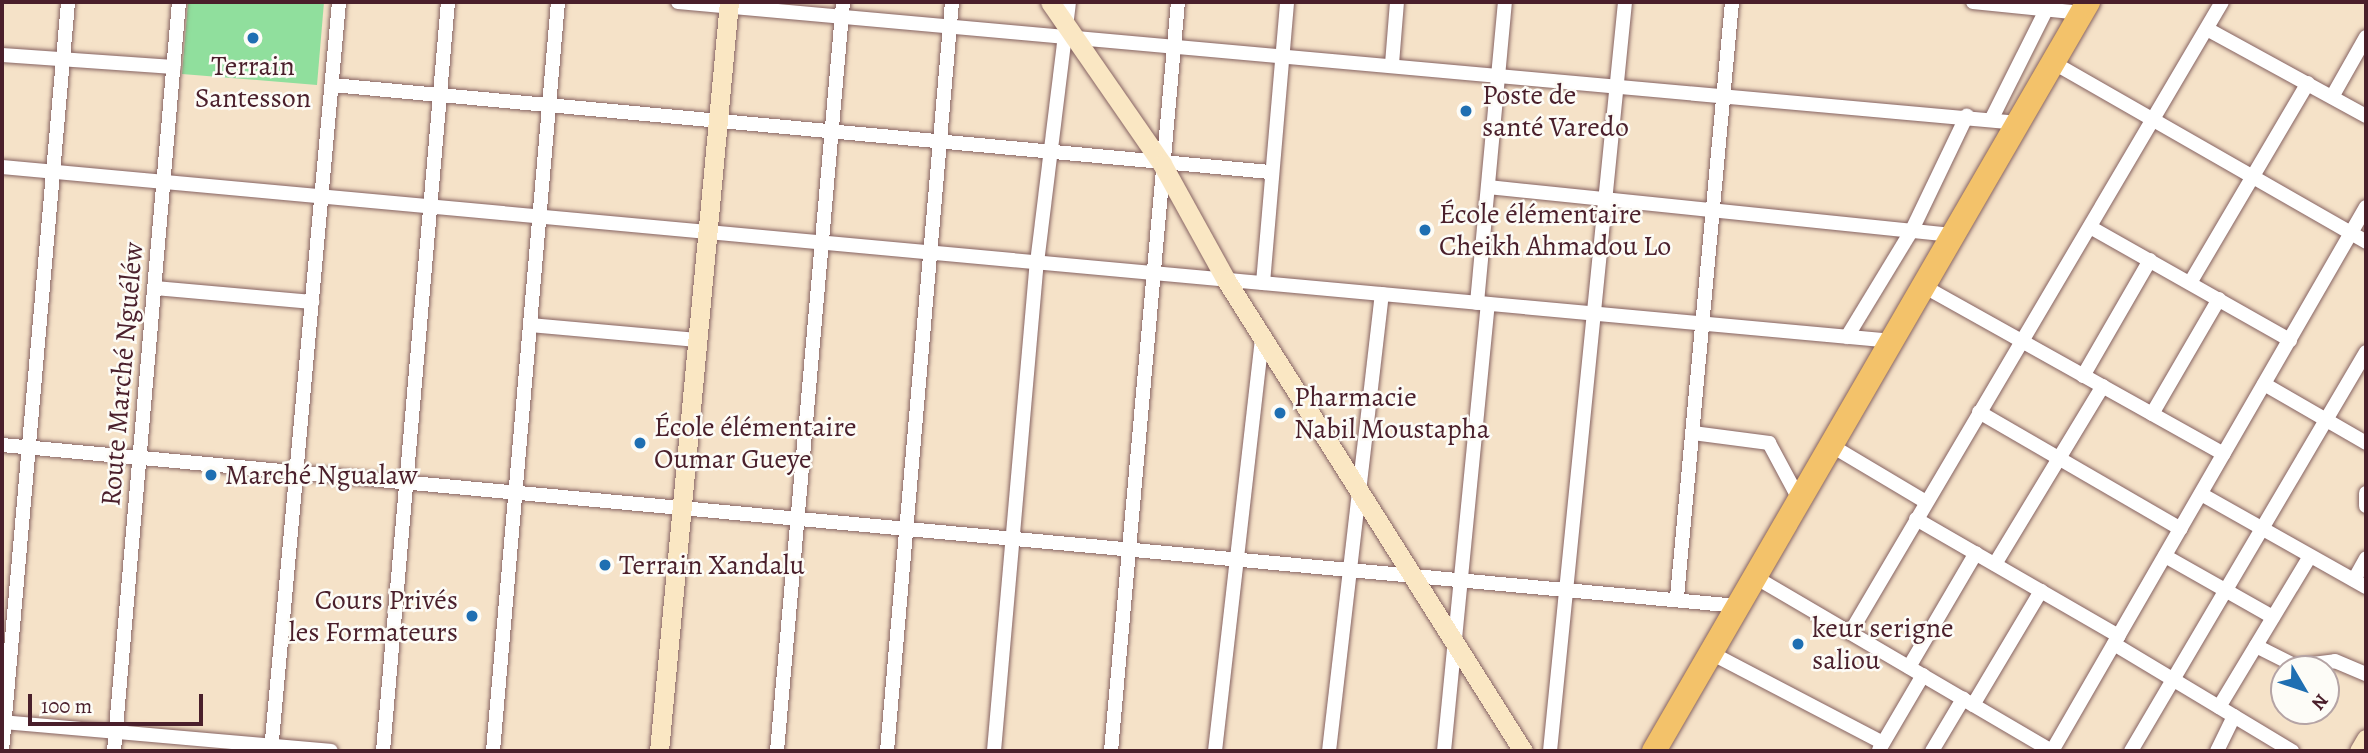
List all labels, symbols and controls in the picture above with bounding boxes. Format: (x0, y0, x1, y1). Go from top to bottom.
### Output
marker: Terrain Santesson (245, 30, 261, 46)
place label: Terrain Santesson (195, 49, 311, 115)
place label: Poste de santé Varedo (1482, 78, 1629, 144)
marker: Poste de santé Varedo (1456, 101, 1476, 121)
place label: École élémentaire Cheikh Ahmadou Lo (1439, 197, 1671, 263)
marker: École élémentaire Cheikh Ahmadou Lo (1417, 222, 1433, 238)
street label: Route Marché Nguéléw (94, 241, 150, 507)
place label: Pharmacie Nabil Moustapha (1294, 380, 1490, 446)
marker: Pharmacie Nabil Moustapha (1272, 405, 1288, 421)
place label: École élémentaire Oumar Gueye (654, 410, 856, 476)
marker: École élémentaire Oumar Gueye (632, 435, 648, 451)
place label: Marché Ngualaw (225, 458, 418, 492)
marker: Marché Ngualaw (203, 467, 219, 483)
place label: Terrain Xandalu (619, 548, 805, 582)
marker: Terrain Xandalu (597, 557, 613, 573)
place label: Cours Privés les Formateurs (289, 583, 458, 649)
marker: Cours Privés les Formateurs (464, 608, 480, 624)
place label: keur serigne saliou (1812, 611, 1954, 677)
marker: keur serigne saliou (1790, 636, 1806, 652)
north arrow (2270, 655, 2340, 725)
scale bar (32, 680, 206, 724)
text: N (2305, 688, 2334, 716)
text: 100 m (41, 692, 92, 720)

